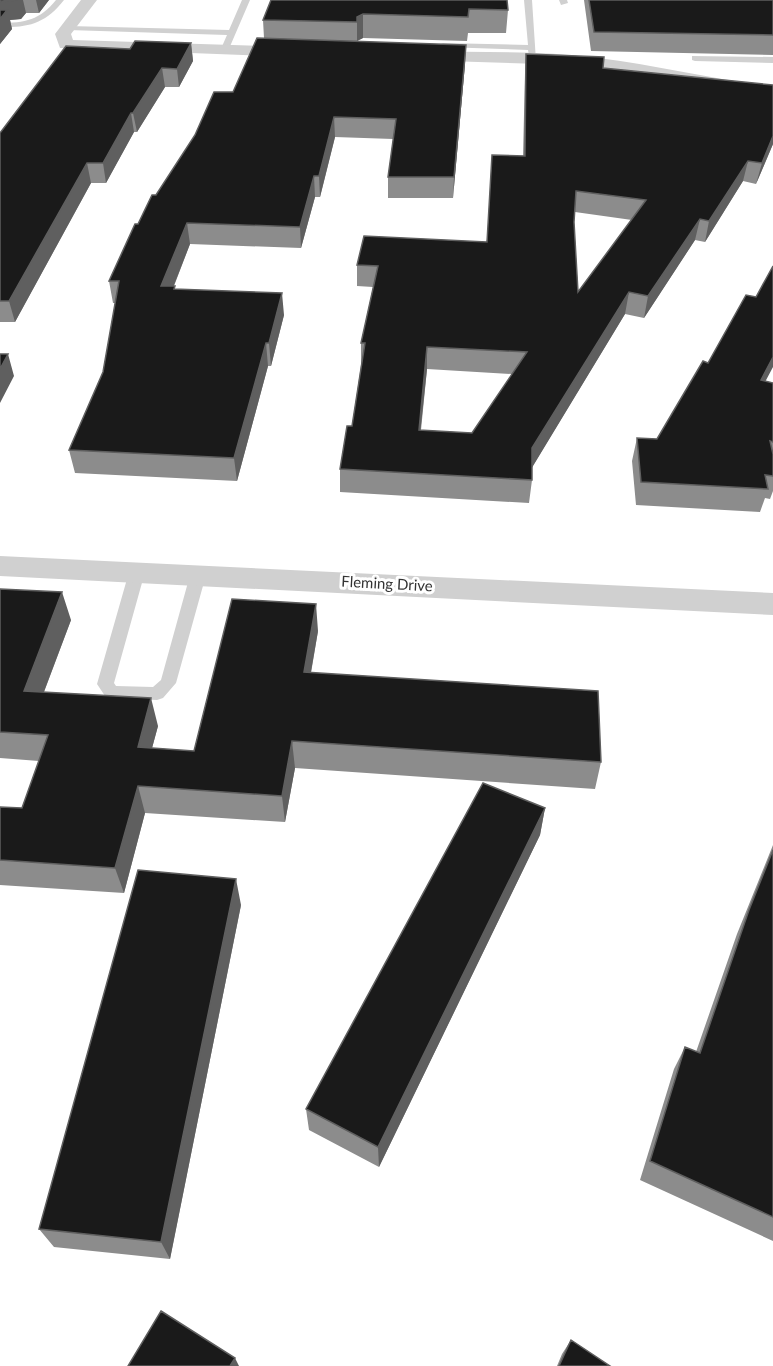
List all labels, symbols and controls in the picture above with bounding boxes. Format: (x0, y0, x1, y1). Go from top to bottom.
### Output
street label: Fleming Drive (341, 572, 433, 594)

